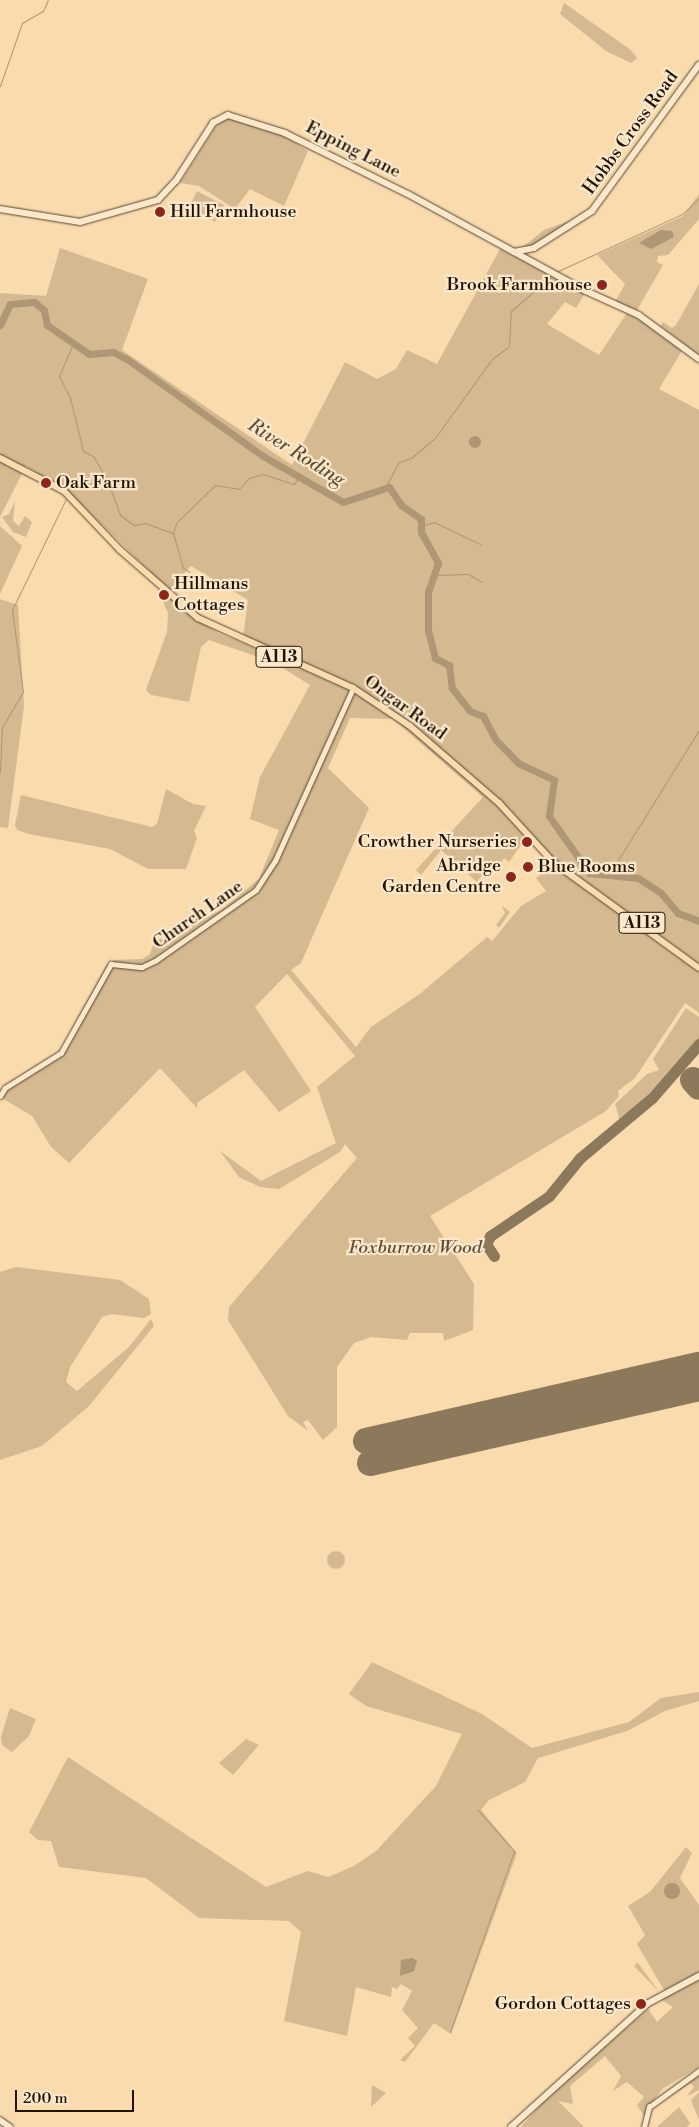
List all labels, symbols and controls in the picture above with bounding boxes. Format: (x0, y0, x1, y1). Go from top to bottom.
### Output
street label: Hobbs Cross Road (579, 67, 683, 199)
street label: Epping Lane (302, 117, 404, 183)
place label: Hill Farmhouse (170, 201, 297, 223)
marker: Hill Farmhouse (154, 206, 166, 218)
place label: Brook Farmhouse (447, 274, 592, 296)
marker: Brook Farmhouse (596, 279, 608, 291)
water label: River Roding (243, 414, 349, 492)
place label: Oak Farm (56, 472, 136, 494)
marker: Oak Farm (40, 477, 52, 489)
place label: Hillmans Cottages (174, 574, 249, 616)
marker: Hillmans Cottages (158, 589, 170, 601)
road number: A113 (255, 644, 303, 670)
street label: Ongar Road (360, 671, 450, 745)
place label: Crowther Nurseries (358, 831, 517, 853)
marker: Crowther Nurseries (521, 836, 533, 848)
place label: Abridge Garden Centre (382, 856, 501, 899)
place label: Blue Rooms (538, 856, 635, 878)
marker: Blue Rooms (522, 861, 534, 873)
marker: Abridge Garden Centre (505, 871, 517, 883)
street label: Church Lane (149, 876, 247, 954)
road number: A113 (618, 910, 666, 936)
park label: Foxburrow Wood (348, 1237, 482, 1259)
place label: Gordon Cottages (495, 1993, 631, 2015)
marker: Gordon Cottages (635, 1998, 647, 2010)
scale bar (18, 2080, 136, 2112)
text: 200 m (23, 2089, 68, 2108)

